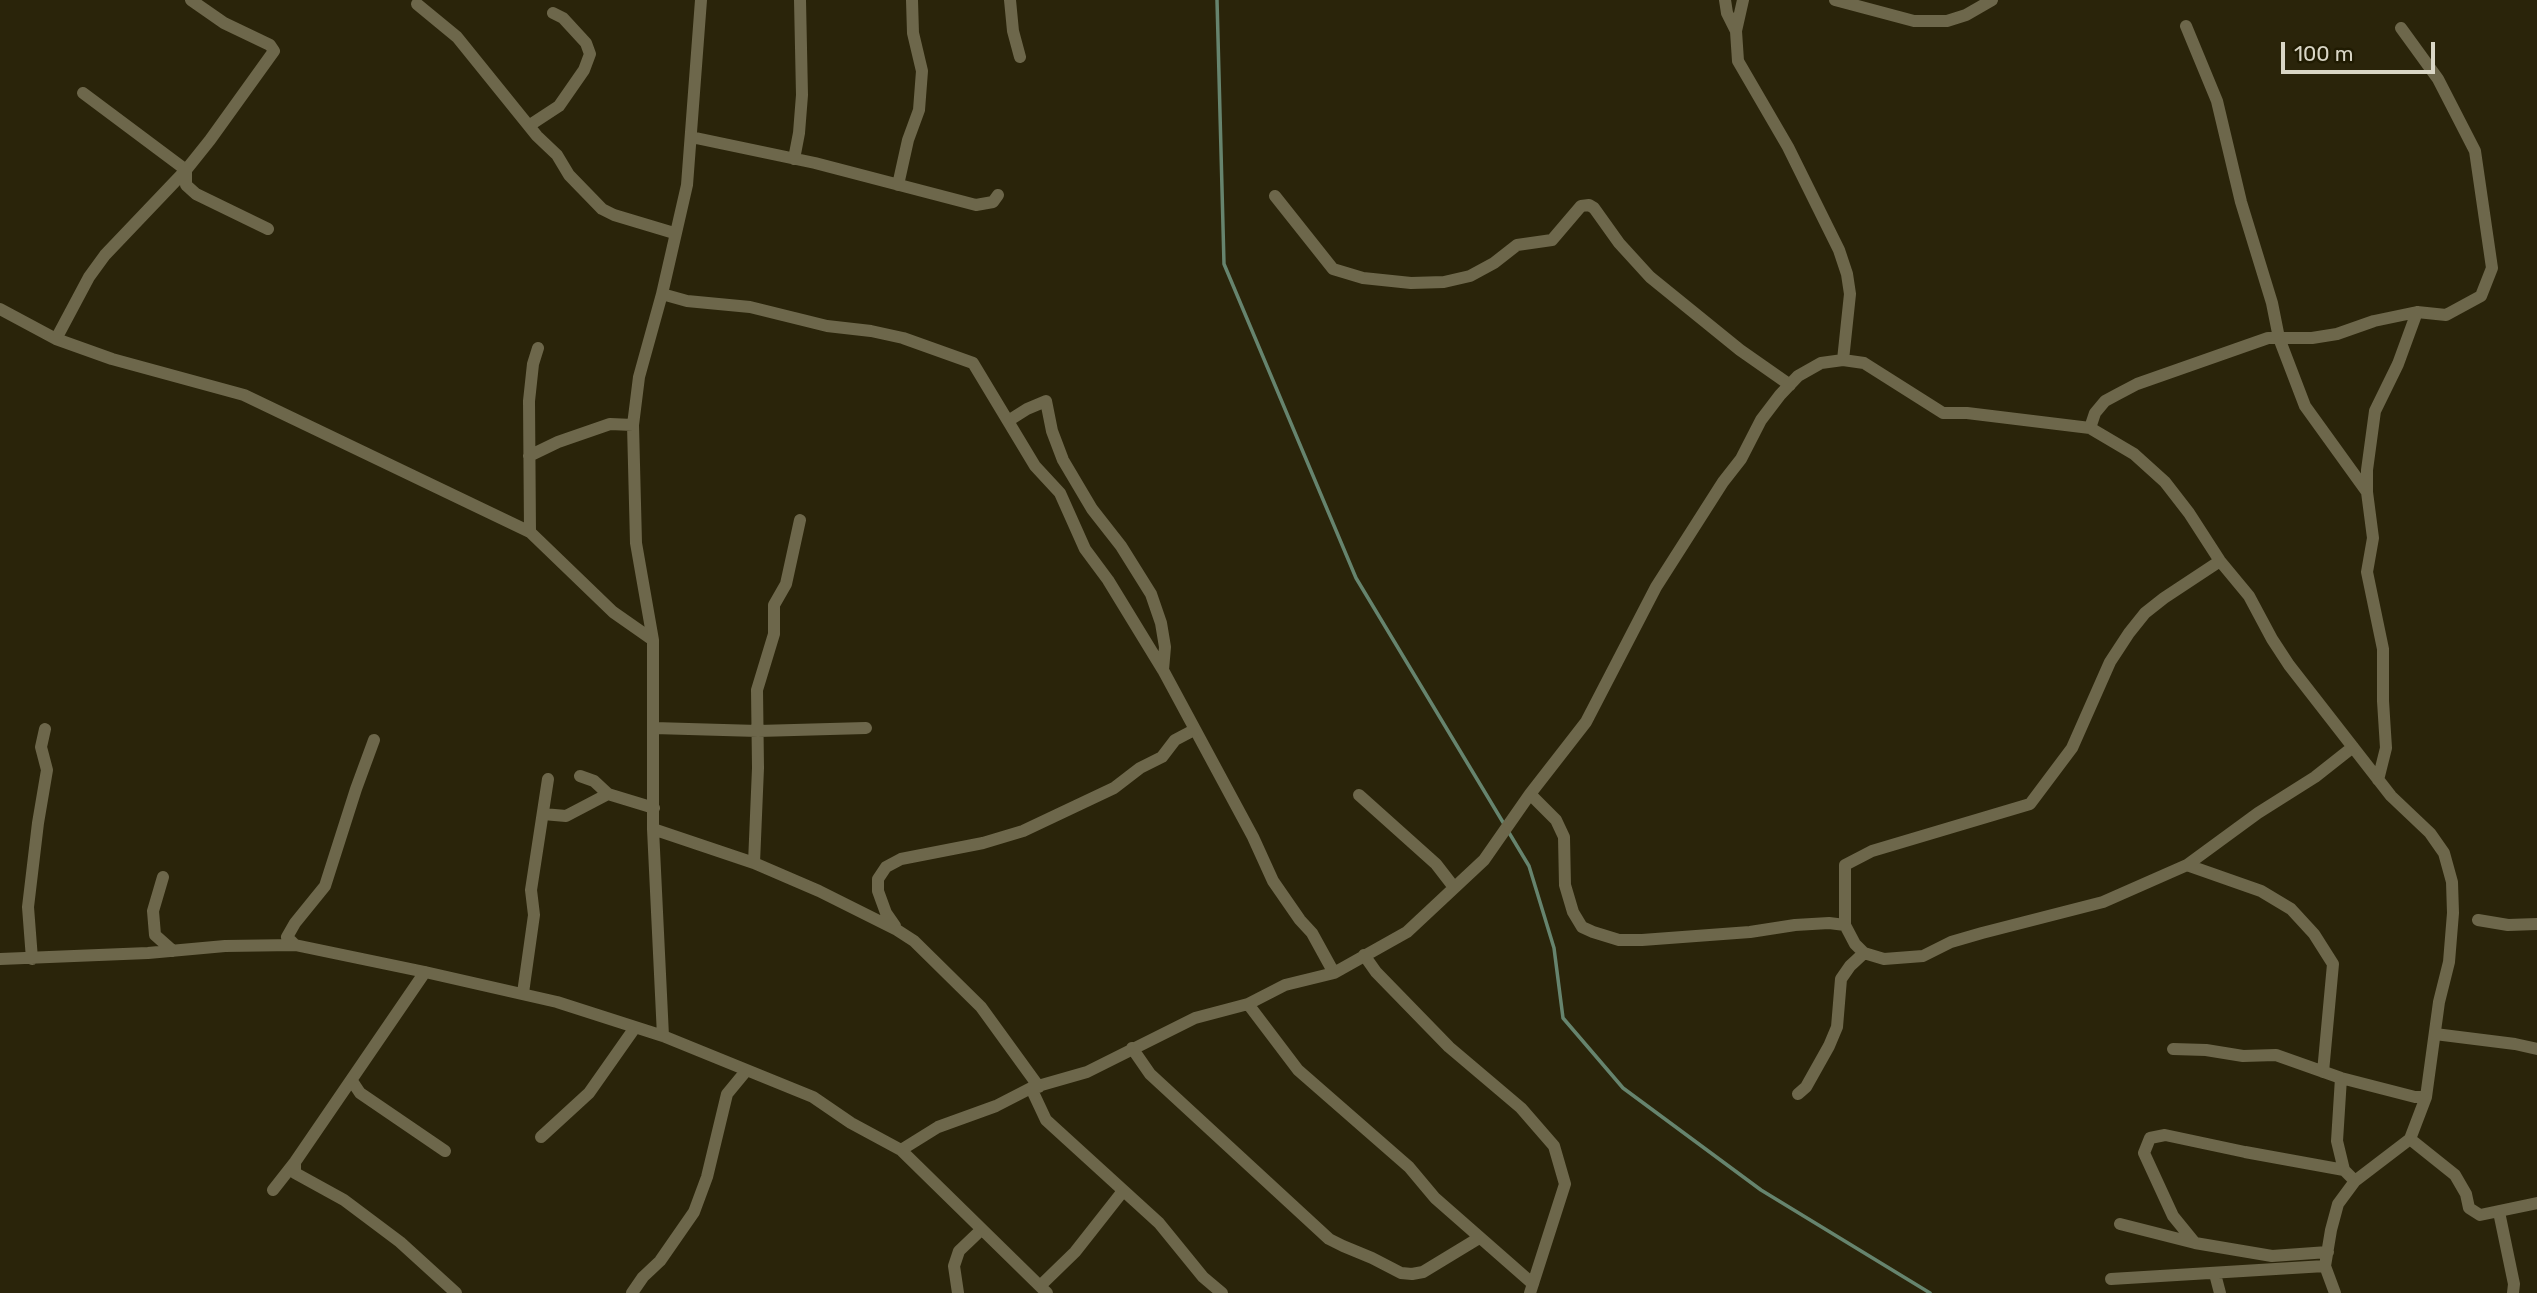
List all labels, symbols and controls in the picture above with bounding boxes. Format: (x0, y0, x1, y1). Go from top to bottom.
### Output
scale bar (2285, 28, 2439, 72)
text: 100 m (2294, 41, 2353, 66)

